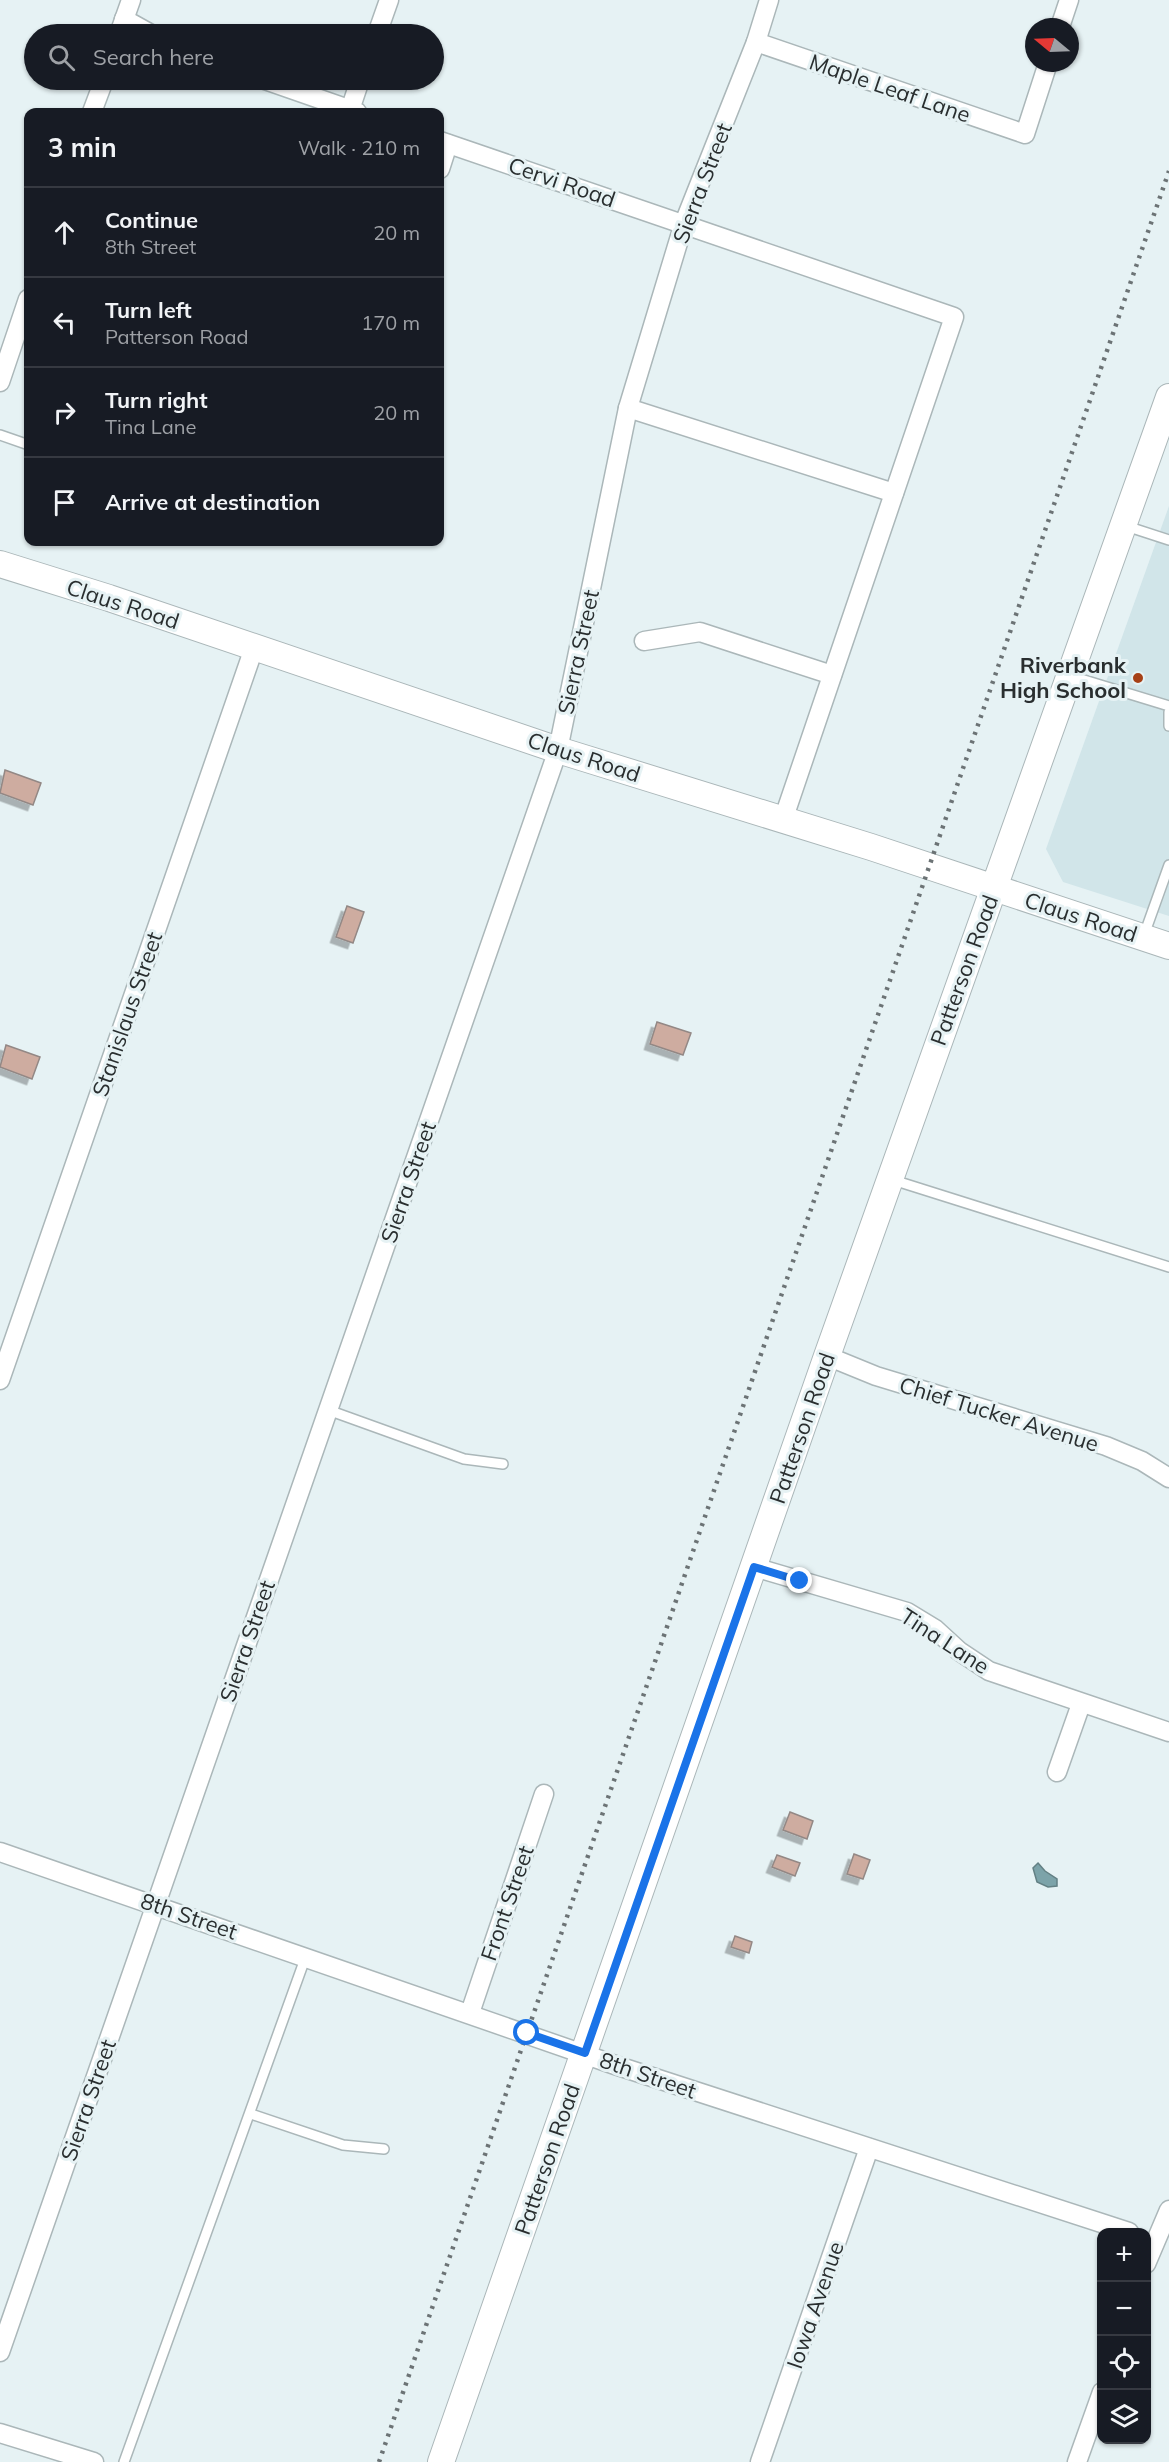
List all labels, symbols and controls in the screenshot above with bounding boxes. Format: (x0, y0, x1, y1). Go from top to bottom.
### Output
north arrow (1025, 18, 1079, 72)
search box (24, 24, 444, 90)
icon: search (45, 41, 78, 74)
text: Search here (93, 43, 214, 71)
street label: Maple Leaf Lane (806, 47, 974, 129)
street label: Sierra Street (666, 119, 738, 247)
text: 3 min (48, 131, 117, 164)
text: Walk · 210 m (298, 135, 420, 160)
street label: Cervi Road (505, 151, 619, 213)
text: Continue (105, 206, 198, 234)
icon: ahead (48, 216, 81, 249)
text: 20 m (373, 220, 420, 245)
text: 8th Street (105, 234, 196, 259)
text: Turn left (105, 296, 192, 324)
icon: left (48, 306, 81, 339)
text: 170 m (361, 310, 420, 335)
text: Patterson Road (105, 324, 249, 349)
text: Turn right (105, 386, 208, 414)
icon: right (48, 396, 81, 429)
text: 20 m (373, 400, 420, 425)
text: Tina Lane (105, 414, 196, 439)
icon: arrive (48, 486, 81, 519)
text: Arrive at destination (105, 488, 320, 516)
street label: Claus Road (63, 573, 183, 635)
street label: Sierra Street (551, 587, 605, 717)
place label: Riverbank High School (1000, 651, 1127, 704)
marker: Riverbank High School (1131, 671, 1145, 685)
street label: Claus Road (524, 726, 644, 788)
street label: Claus Road (1021, 886, 1141, 948)
street label: Patterson Road (924, 891, 1004, 1049)
street label: Stanislaus Street (86, 928, 168, 1100)
street label: Sierra Street (374, 1117, 442, 1246)
street label: Patterson Road (763, 1349, 841, 1507)
street label: Chief Tucker Avenue (896, 1370, 1102, 1458)
route end (786, 1567, 812, 1593)
street label: Sierra Street (213, 1576, 281, 1705)
street label: Tina Lane (895, 1602, 995, 1680)
street label: Front Street (474, 1842, 540, 1964)
street label: 8th Street (137, 1886, 241, 1946)
route start (513, 2019, 539, 2045)
street label: Sierra Street (54, 2035, 122, 2164)
street label: 8th Street (596, 2045, 700, 2105)
street label: Patterson Road (508, 2080, 586, 2238)
map controls (1097, 2228, 1151, 2444)
button: + (1097, 2228, 1151, 2282)
street label: Iowa Avenue (780, 2238, 850, 2372)
button: − (1097, 2282, 1151, 2336)
button: locate (1097, 2336, 1151, 2390)
button: layers (1097, 2390, 1151, 2444)

